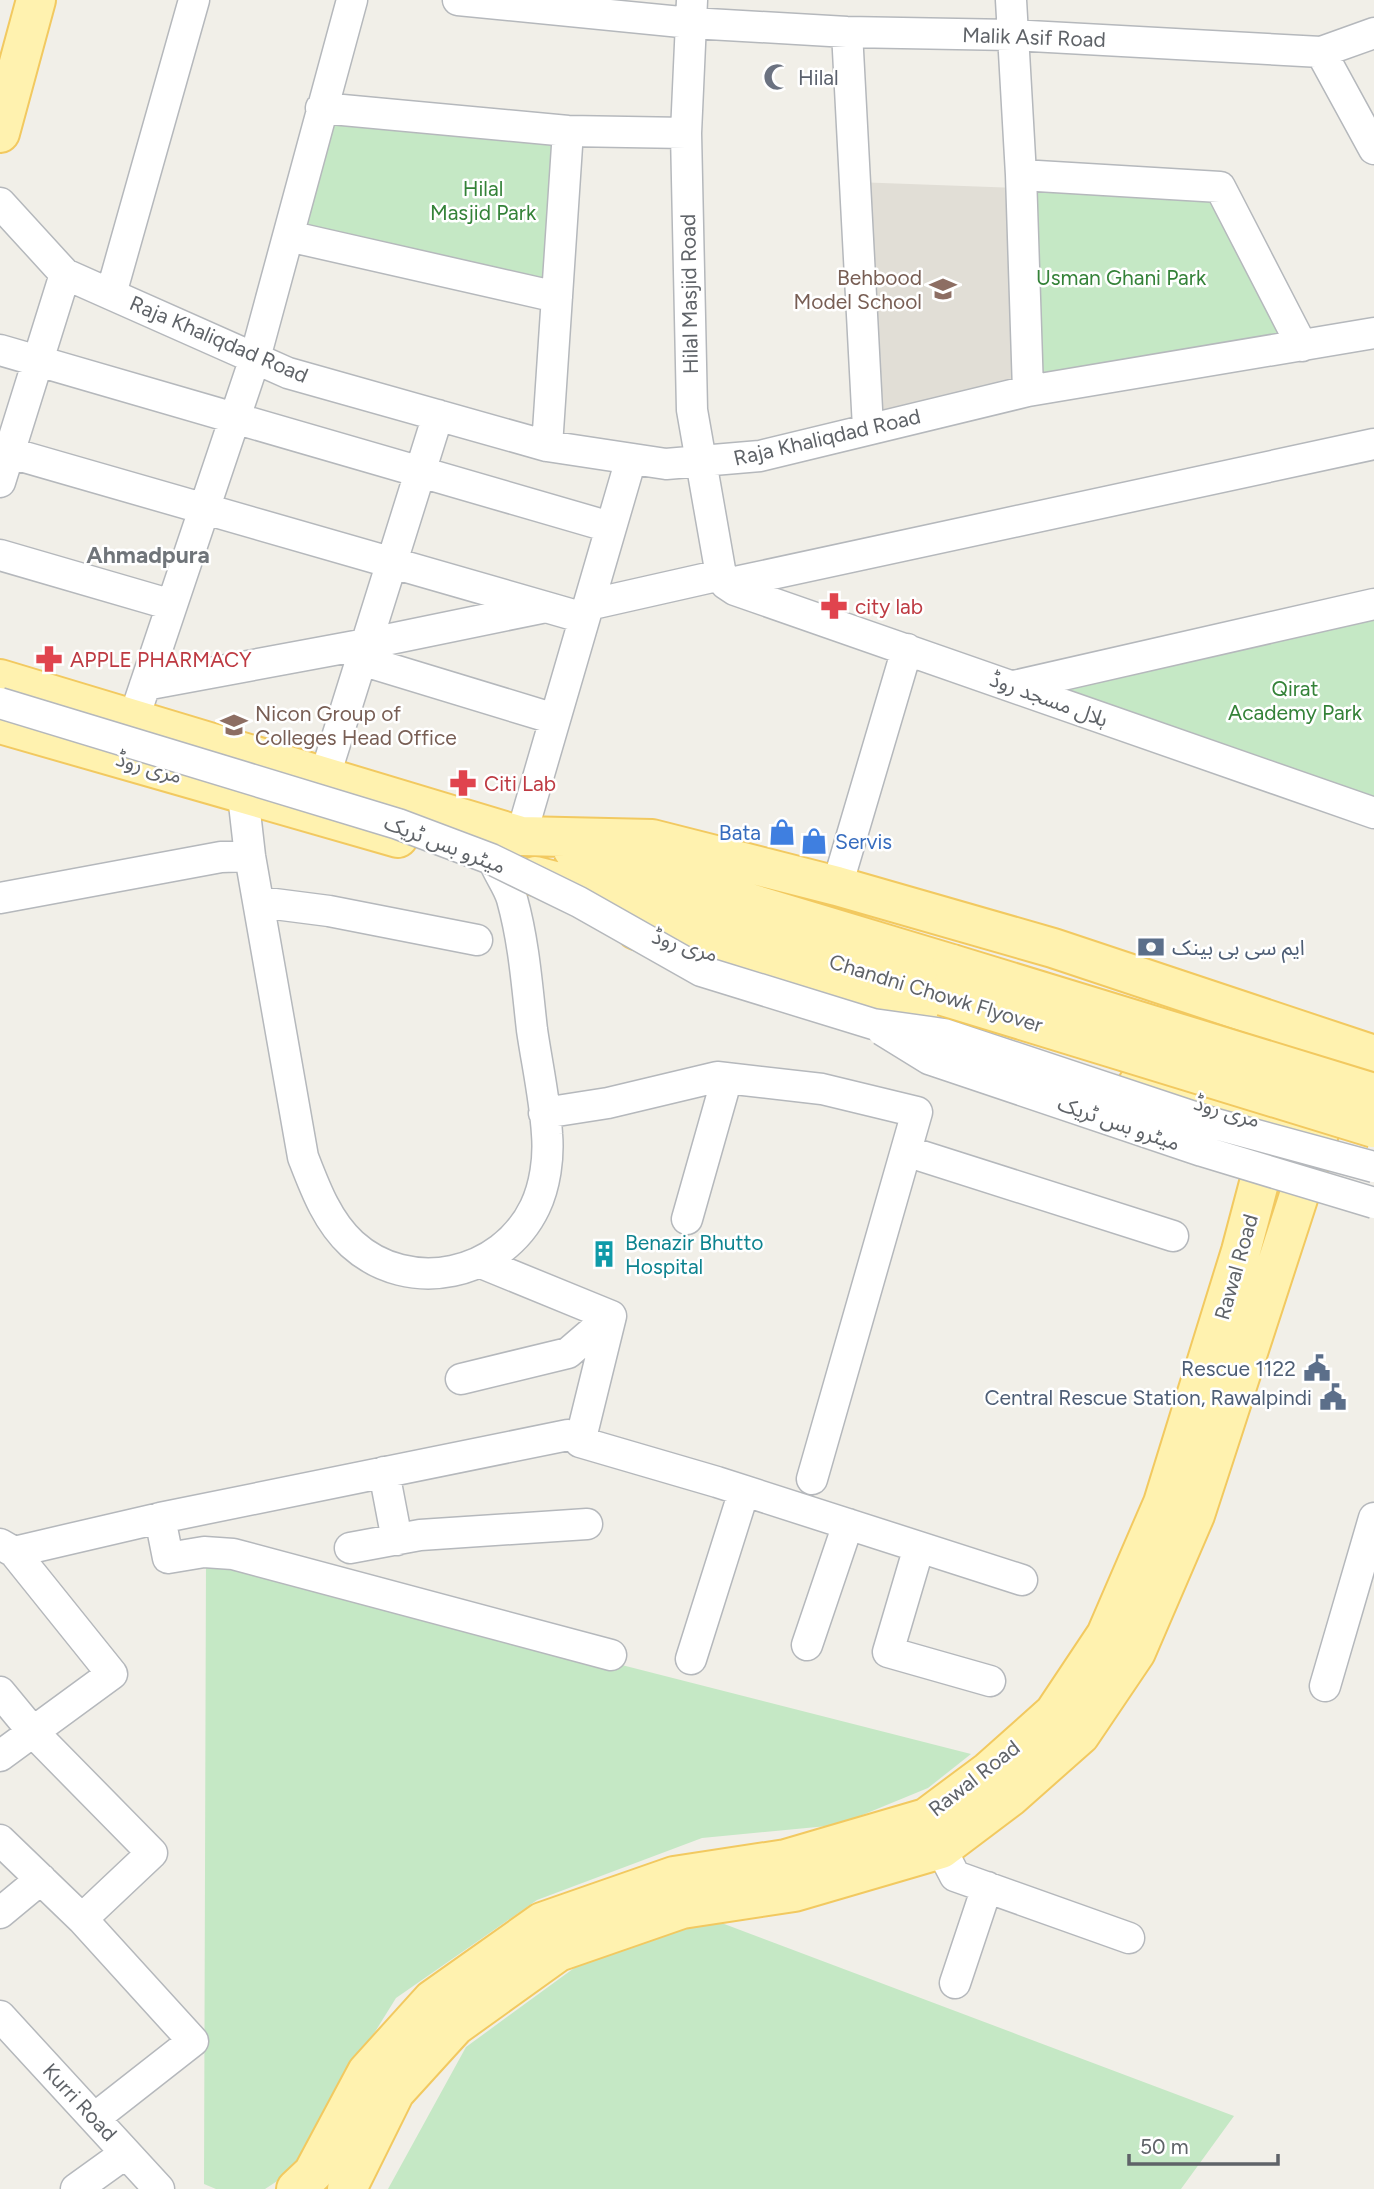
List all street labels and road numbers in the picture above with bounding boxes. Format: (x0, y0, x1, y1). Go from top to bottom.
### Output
street label: Malik Asif Road (962, 22, 1106, 52)
street label: Hilal Masjid Road (675, 214, 703, 374)
street label: Raja Khaliqdad Road (126, 290, 312, 388)
street label: Raja Khaliqdad Road (731, 403, 923, 471)
street label: ہلال مسجد روڈ (987, 666, 1111, 732)
street label: مری روڈ (113, 746, 185, 788)
street label: میٹرو بس ٹریک (381, 809, 509, 879)
street label: مری روڈ (649, 923, 721, 967)
street label: Chandni Chowk Flyover (826, 949, 1046, 1037)
street label: میٹرو بس ٹریک (1055, 1090, 1183, 1156)
street label: مری روڈ (1191, 1090, 1263, 1132)
street label: Rawal Road (1209, 1211, 1263, 1323)
street label: Rawal Road (923, 1735, 1025, 1821)
street label: Kurri Road (38, 2058, 122, 2146)

